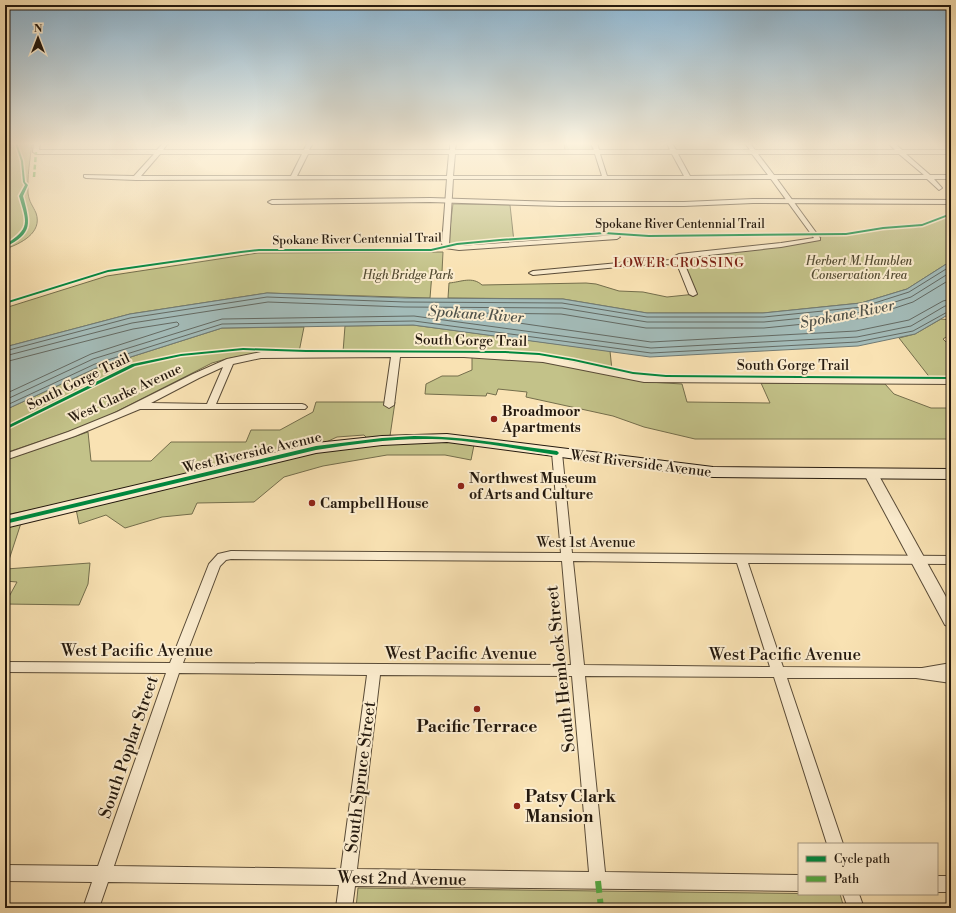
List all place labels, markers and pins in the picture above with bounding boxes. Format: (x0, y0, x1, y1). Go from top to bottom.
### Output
place label: Broadmoor Apartments (501, 403, 581, 437)
marker: Broadmoor Apartments (489, 414, 499, 424)
place label: Northwest Museum of Arts and Culture (469, 470, 597, 504)
marker: Northwest Museum of Arts and Culture (456, 481, 466, 491)
place label: Campbell House (320, 495, 429, 513)
marker: Campbell House (307, 498, 317, 508)
marker: Pacific Terrace (472, 704, 482, 714)
place label: Pacific Terrace (417, 716, 537, 738)
place label: Patsy Clark Mansion (525, 786, 616, 828)
marker: Patsy Clark Mansion (512, 801, 522, 811)

